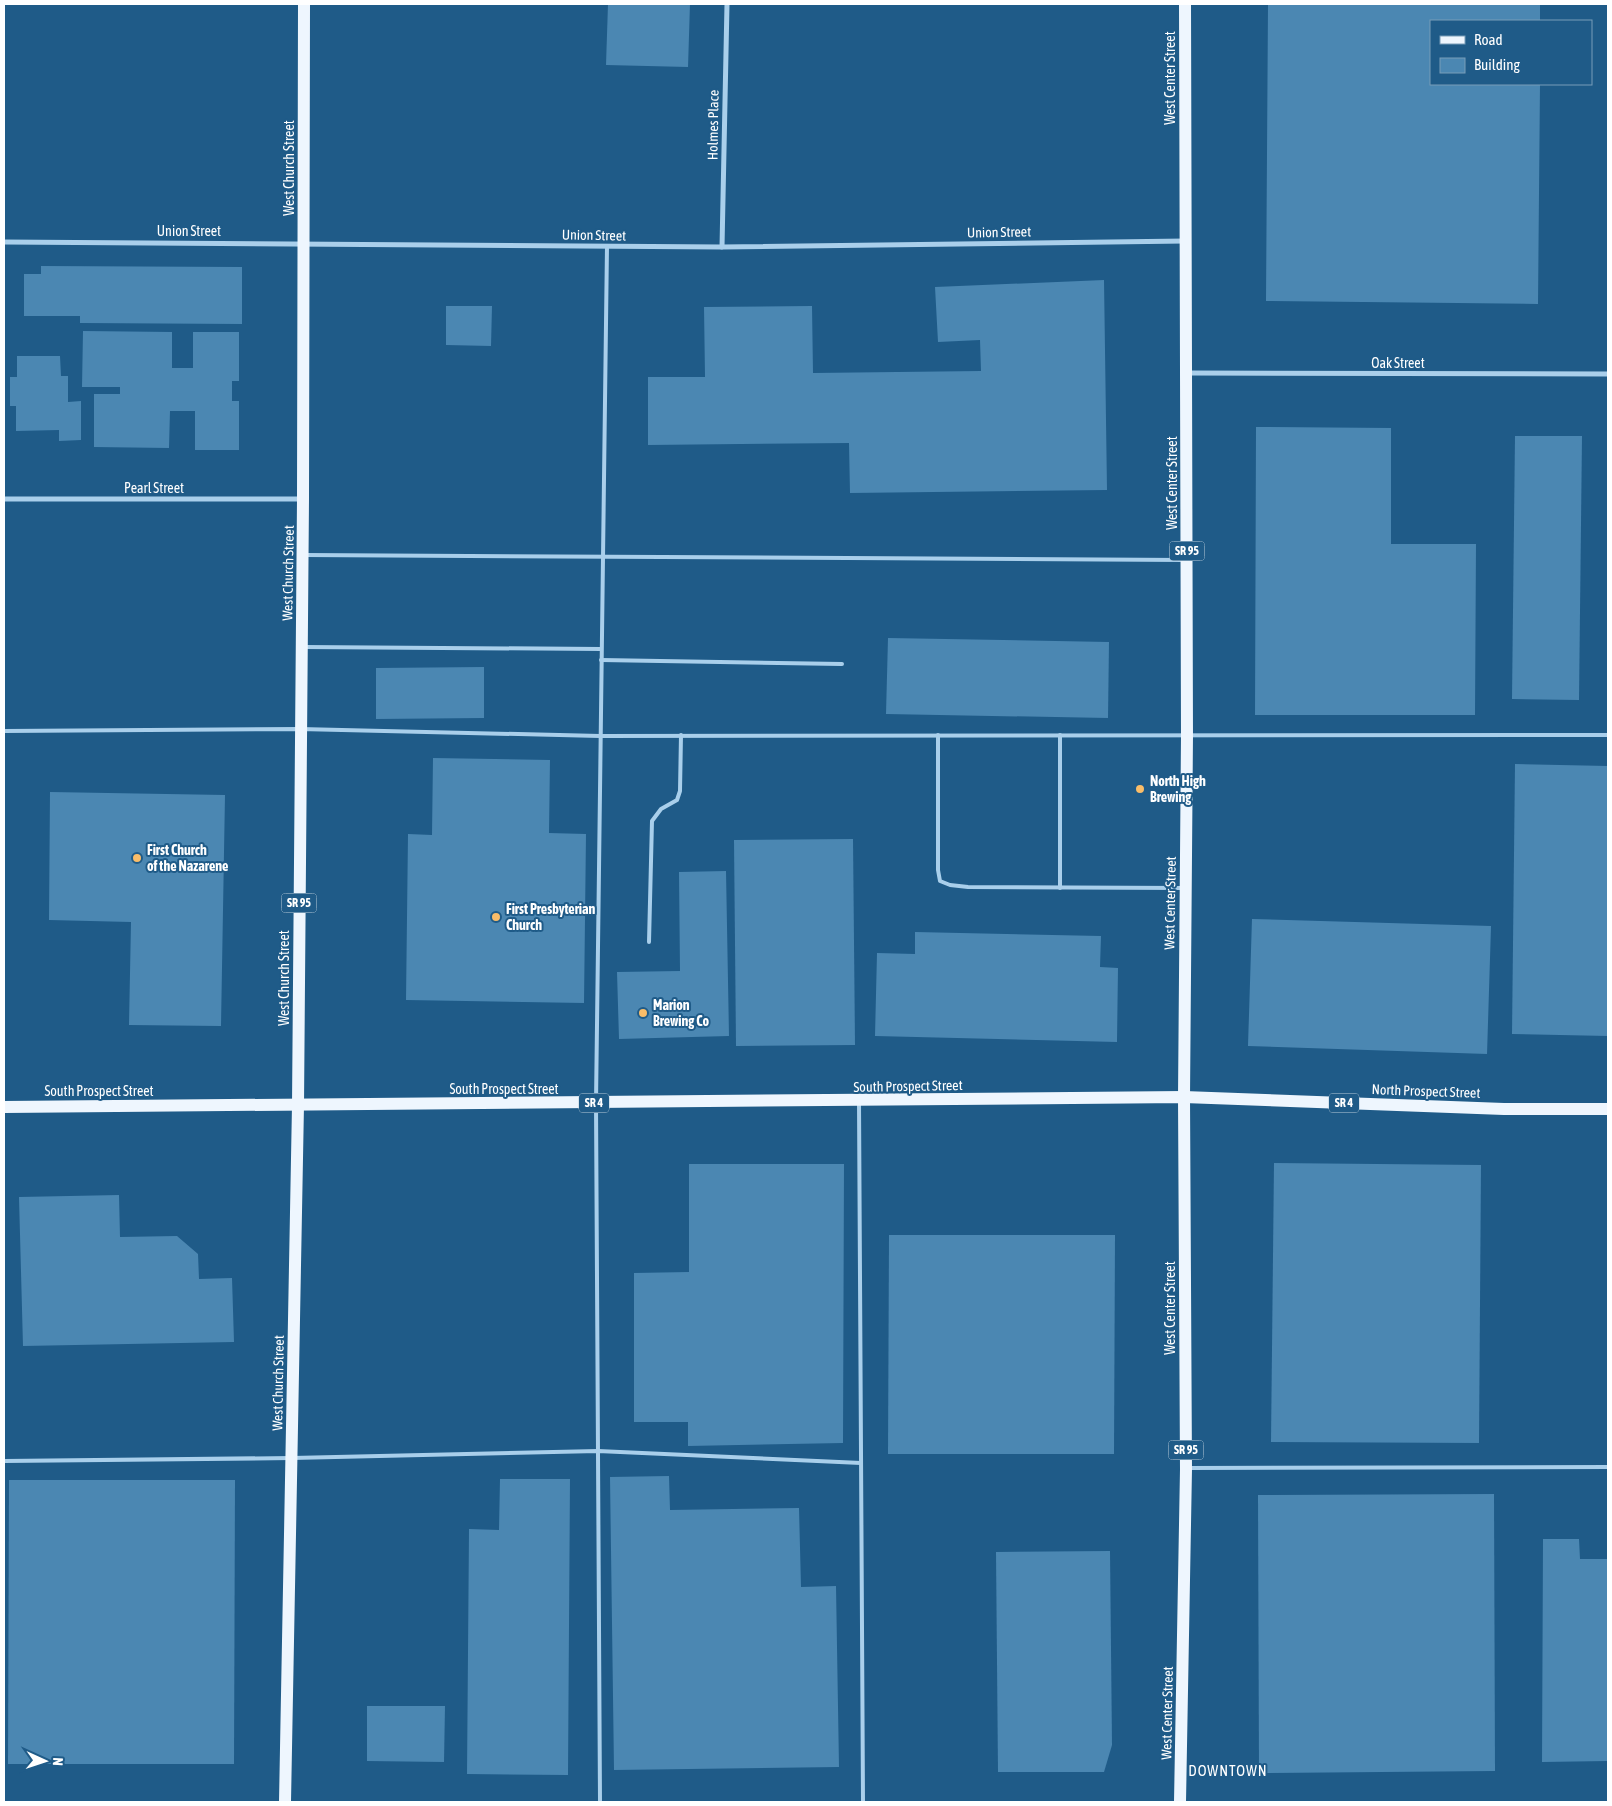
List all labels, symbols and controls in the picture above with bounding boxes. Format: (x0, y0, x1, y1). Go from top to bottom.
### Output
legend (1430, 20, 1592, 85)
street label: West Center Street (1162, 31, 1178, 125)
text: Road (1474, 31, 1503, 48)
text: Building (1474, 56, 1520, 73)
street label: Holmes Place (704, 90, 722, 160)
street label: West Church Street (281, 120, 297, 216)
street label: Union Street (157, 223, 221, 239)
street label: Union Street (967, 223, 1031, 241)
street label: Union Street (562, 226, 626, 244)
street label: Oak Street (1371, 355, 1425, 371)
street label: West Center Street (1164, 436, 1180, 530)
street label: Pearl Street (124, 480, 184, 496)
street label: West Church Street (279, 525, 297, 621)
road number: SR 95 (1170, 542, 1204, 560)
place label: North High Brewing (1150, 773, 1206, 805)
marker: North High Brewing (1134, 783, 1146, 795)
place label: First Church of the Nazarene (147, 842, 228, 874)
marker: First Church of the Nazarene (131, 852, 143, 864)
street label: West Center Street (1161, 856, 1179, 950)
road number: SR 95 (282, 894, 316, 912)
place label: First Presbyterian Church (506, 901, 596, 933)
marker: First Presbyterian Church (490, 911, 502, 923)
street label: West Church Street (276, 930, 292, 1026)
place label: Marion Brewing Co (653, 997, 710, 1029)
marker: Marion Brewing Co (637, 1007, 649, 1019)
street label: South Prospect Street (853, 1077, 963, 1095)
street label: South Prospect Street (449, 1081, 559, 1097)
street label: North Prospect Street (1371, 1081, 1481, 1101)
street label: South Prospect Street (44, 1083, 154, 1099)
road number: SR 4 (579, 1094, 609, 1112)
road number: SR 4 (1329, 1094, 1359, 1112)
street label: West Center Street (1162, 1261, 1178, 1355)
street label: West Church Street (269, 1335, 287, 1431)
road number: SR 95 (1168, 1440, 1204, 1460)
street label: West Center Street (1158, 1666, 1176, 1760)
north arrow (20, 1736, 70, 1786)
text: N (50, 1757, 66, 1766)
district label: DOWNTOWN (1188, 1762, 1268, 1779)

